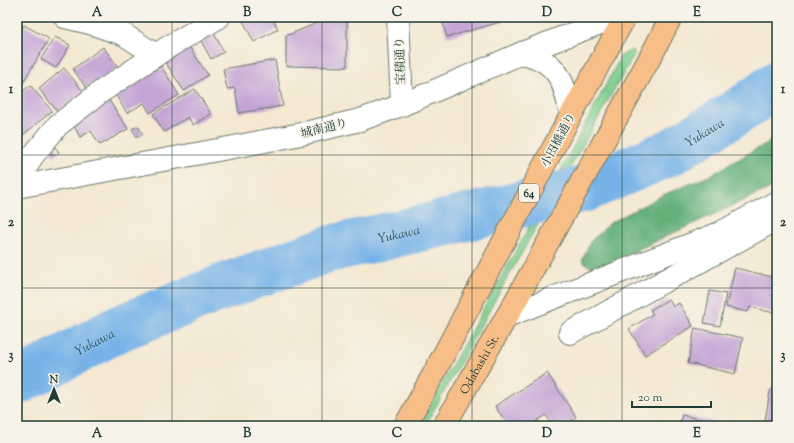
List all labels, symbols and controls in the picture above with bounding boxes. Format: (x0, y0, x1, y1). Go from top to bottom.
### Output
text: A (92, 4, 103, 22)
text: B (243, 4, 252, 22)
text: C (392, 4, 402, 22)
text: D (542, 4, 552, 22)
text: E (693, 4, 701, 22)
street label: 宝積通り (391, 37, 411, 85)
text: 1 (9, 81, 14, 99)
text: 1 (781, 81, 786, 99)
street label: 小田橋通り (537, 110, 581, 171)
street label: 城南通り (299, 114, 350, 144)
water label: Yukawa (682, 115, 728, 152)
road number: 64 (519, 184, 539, 202)
text: 2 (8, 214, 15, 232)
text: 2 (780, 214, 787, 232)
water label: Yukawa (376, 222, 422, 249)
water label: Yukawa (72, 325, 118, 361)
street label: Odabashi St. (456, 332, 505, 398)
text: 3 (8, 347, 14, 365)
text: 3 (780, 347, 786, 365)
north arrow (34, 369, 74, 409)
text: N (49, 372, 59, 388)
scale bar (632, 383, 711, 409)
text: 20 m (638, 389, 663, 407)
text: A (92, 425, 103, 443)
text: B (243, 425, 252, 443)
text: C (392, 425, 402, 443)
text: D (542, 425, 552, 443)
text: E (693, 425, 701, 443)

